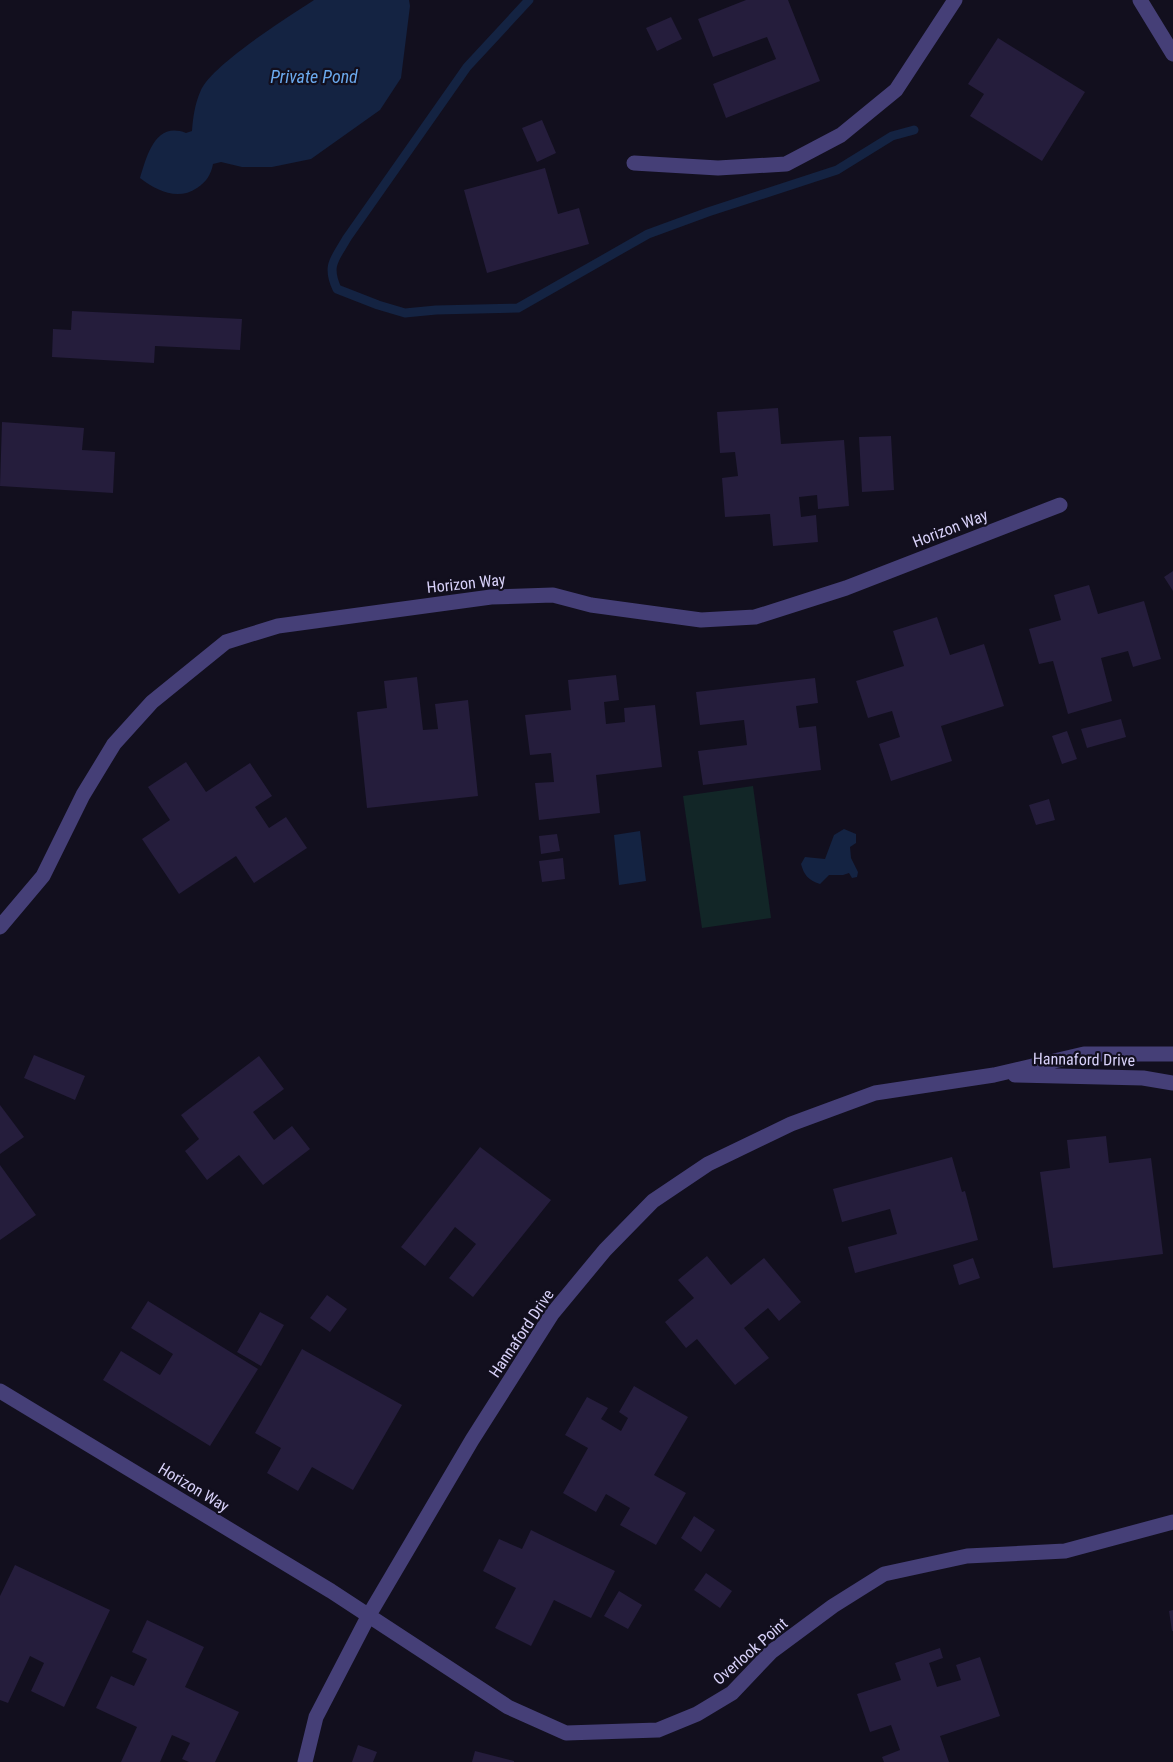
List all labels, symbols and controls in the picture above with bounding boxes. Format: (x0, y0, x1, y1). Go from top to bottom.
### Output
water label: Private Pond (270, 66, 358, 87)
street label: Horizon Way (910, 505, 991, 551)
street label: Horizon Way (426, 570, 507, 597)
street label: Hannaford Drive (1033, 1049, 1135, 1070)
street label: Hannaford Drive (485, 1286, 558, 1381)
street label: Horizon Way (155, 1459, 233, 1516)
street label: Overlook Point (709, 1614, 792, 1689)

